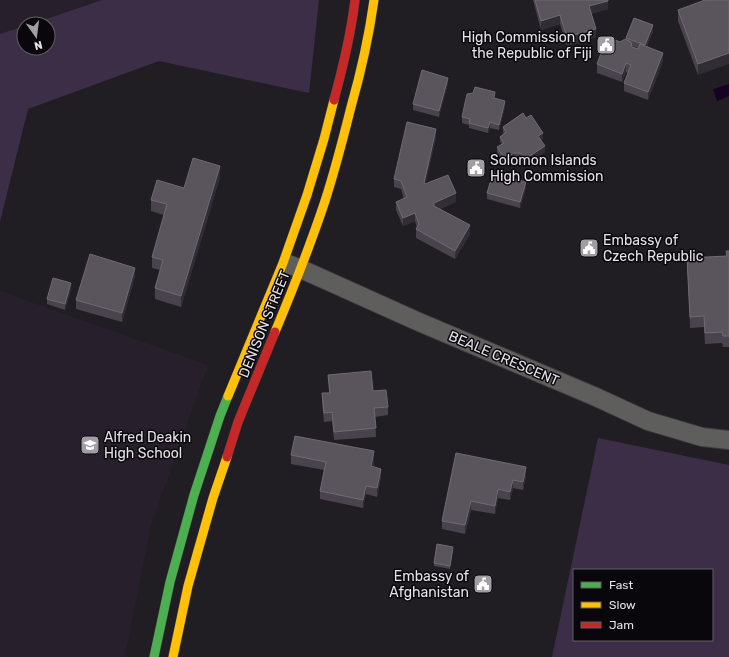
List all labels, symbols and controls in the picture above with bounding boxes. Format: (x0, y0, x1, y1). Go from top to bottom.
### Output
north arrow (16, 16, 56, 56)
place label: High Commission of the Republic of Fiji (462, 29, 593, 62)
public building icon: High Commission of the Republic of Fiji (595, 34, 617, 56)
text: N (33, 38, 44, 53)
place label: Solomon Islands High Commission (490, 152, 604, 185)
public building icon: Solomon Islands High Commission (465, 157, 487, 179)
place label: Embassy of Czech Republic (603, 232, 704, 265)
public building icon: Embassy of Czech Republic (578, 237, 600, 259)
street label: DENISON STREET (235, 268, 294, 380)
street label: BEALE CRESCENT (446, 328, 562, 389)
place label: Alfred Deakin High School (104, 429, 191, 462)
school or university icon: Alfred Deakin High School (79, 434, 101, 456)
place label: Embassy of Afghanistan (389, 568, 470, 601)
legend (573, 569, 713, 641)
public building icon: Embassy of Afghanistan (472, 573, 494, 595)
text: Fast (609, 578, 633, 592)
text: Slow (609, 598, 636, 612)
text: Jam (609, 618, 634, 632)

